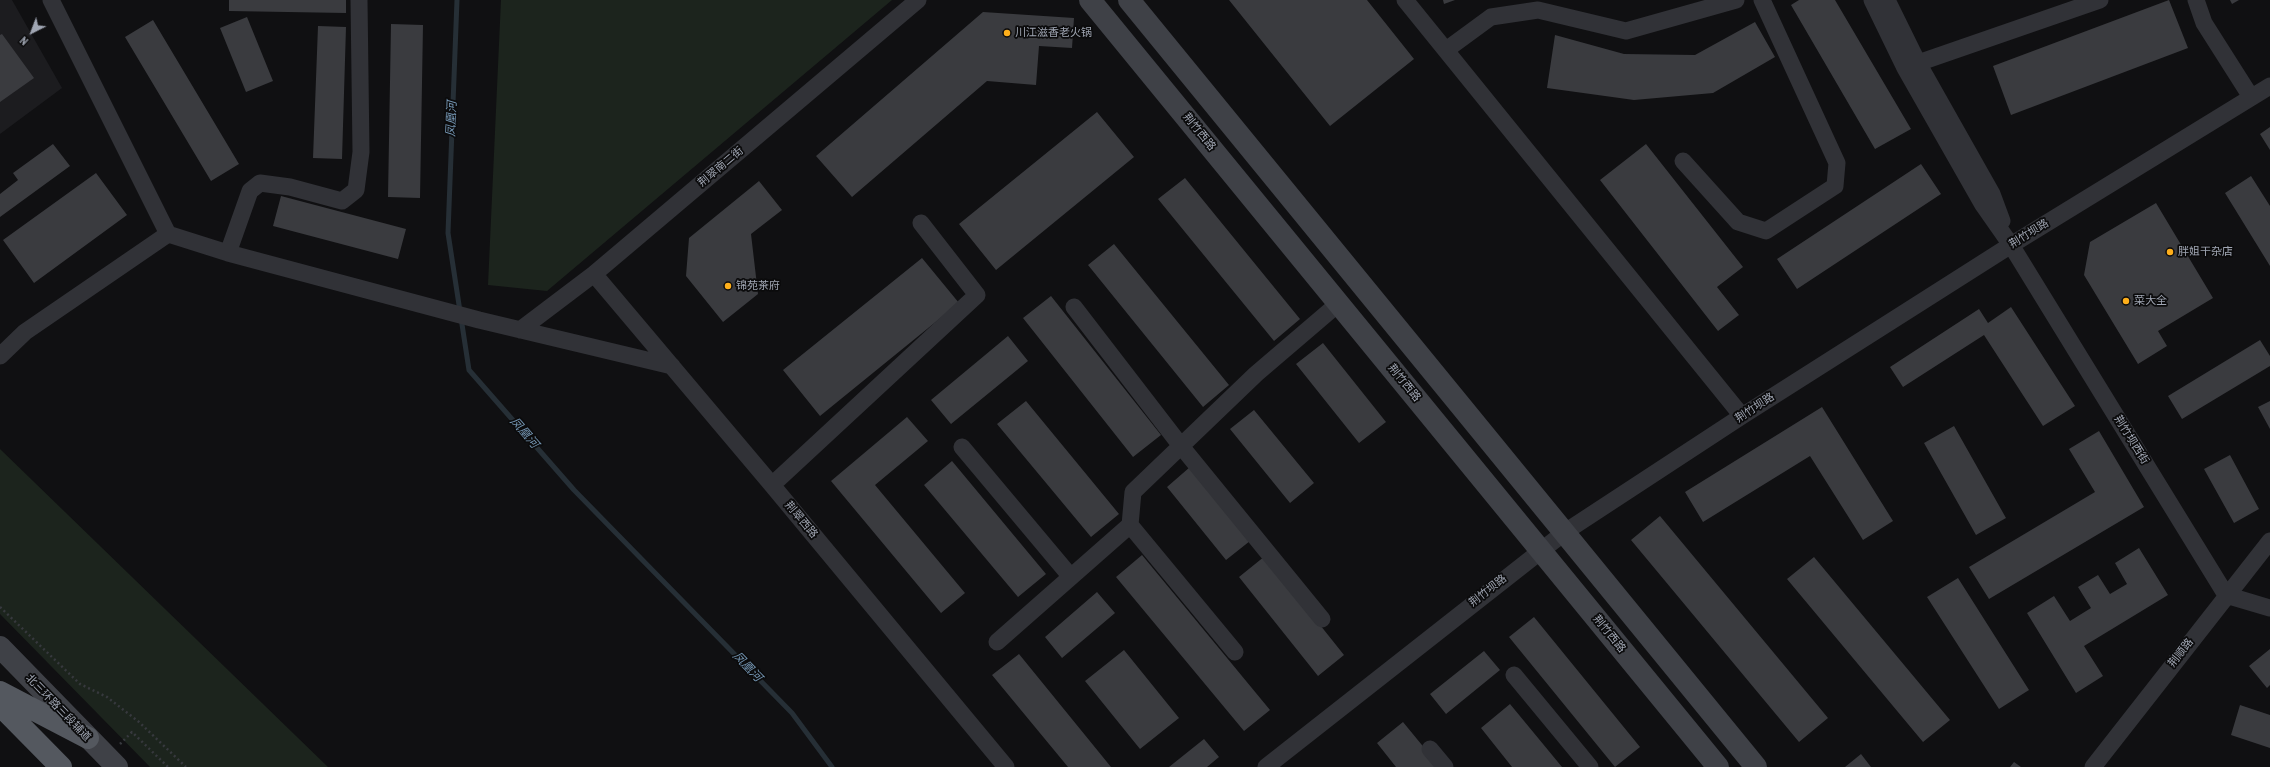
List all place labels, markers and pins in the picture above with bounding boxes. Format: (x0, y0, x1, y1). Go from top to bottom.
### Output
place label: 川江滋香老火锅 (1015, 26, 1092, 40)
marker: 川江滋香老火锅 (1002, 28, 1012, 38)
place label: 胖姐干杂店 (2178, 245, 2233, 259)
marker: 胖姐干杂店 (2165, 247, 2175, 257)
place label: 锦苑茶府 (736, 279, 780, 293)
marker: 锦苑茶府 (723, 281, 733, 291)
place label: 菜大全 (2134, 294, 2167, 308)
marker: 菜大全 (2121, 296, 2131, 306)

